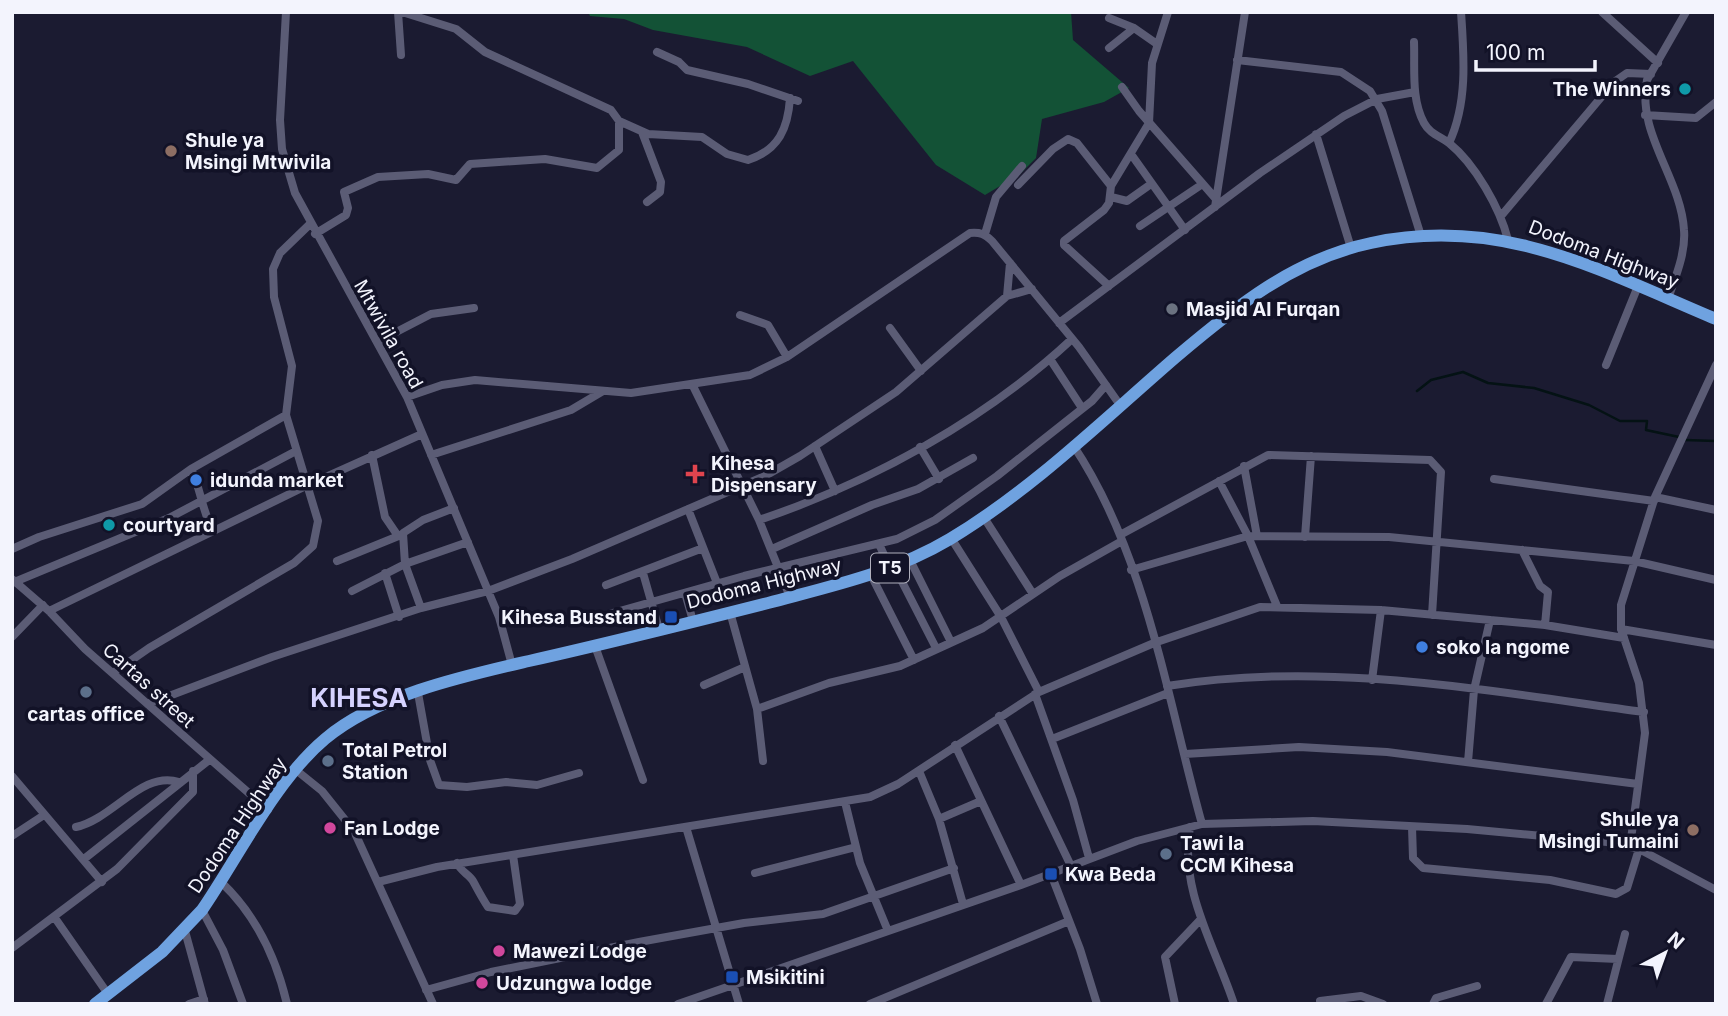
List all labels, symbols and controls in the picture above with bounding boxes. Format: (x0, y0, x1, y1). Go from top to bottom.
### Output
scale bar (1476, 28, 1595, 72)
text: 100 m (1486, 40, 1545, 65)
place label: The Winners (1552, 78, 1671, 101)
marker: The Winners (1677, 81, 1693, 97)
place label: Shule ya Msingi Mtwivila (185, 129, 331, 174)
marker: Shule ya Msingi Mtwivila (163, 143, 179, 159)
street label: Dodoma Highway (1525, 215, 1682, 294)
street label: Mtwivila road (349, 276, 428, 393)
place label: Masjid Al Furqan (1186, 298, 1340, 321)
marker: Masjid Al Furqan (1164, 301, 1180, 317)
place label: Kihesa Dispensary (711, 452, 817, 497)
marker: Kihesa Dispensary (685, 464, 705, 484)
place label: idunda market (210, 469, 344, 492)
marker: idunda market (188, 472, 204, 488)
place label: courtyard (123, 514, 215, 537)
marker: courtyard (101, 517, 117, 533)
street label: Dodoma Highway (684, 553, 844, 614)
road number: T5 (871, 554, 909, 582)
place label: Kihesa Busstand (501, 606, 657, 629)
marker: Kihesa Busstand (663, 609, 679, 625)
place label: soko la ngome (1436, 636, 1570, 659)
street label: Cartas street (98, 638, 199, 733)
marker: soko la ngome (1414, 639, 1430, 655)
district label: KIHESA (310, 682, 408, 713)
marker: cartas office (78, 684, 94, 700)
place label: cartas office (27, 703, 145, 726)
place label: Total Petrol Station (342, 739, 447, 784)
street label: Dodoma Highway (183, 753, 292, 898)
marker: Total Petrol Station (320, 753, 336, 769)
place label: Shule ya Msingi Tumaini (1538, 808, 1679, 853)
place label: Fan Lodge (344, 817, 440, 840)
marker: Fan Lodge (322, 820, 338, 836)
marker: Shule ya Msingi Tumaini (1685, 822, 1701, 838)
place label: Tawi la CCM Kihesa (1180, 832, 1294, 877)
marker: Tawi la CCM Kihesa (1158, 846, 1174, 862)
place label: Kwa Beda (1065, 863, 1156, 886)
marker: Kwa Beda (1043, 866, 1059, 882)
north arrow (1630, 918, 1700, 988)
text: N (1663, 927, 1689, 954)
place label: Mawezi Lodge (513, 940, 647, 963)
marker: Mawezi Lodge (491, 943, 507, 959)
place label: Msikitini (746, 966, 825, 989)
marker: Msikitini (724, 969, 740, 985)
place label: Udzungwa lodge (496, 972, 652, 995)
marker: Udzungwa lodge (474, 975, 490, 991)

